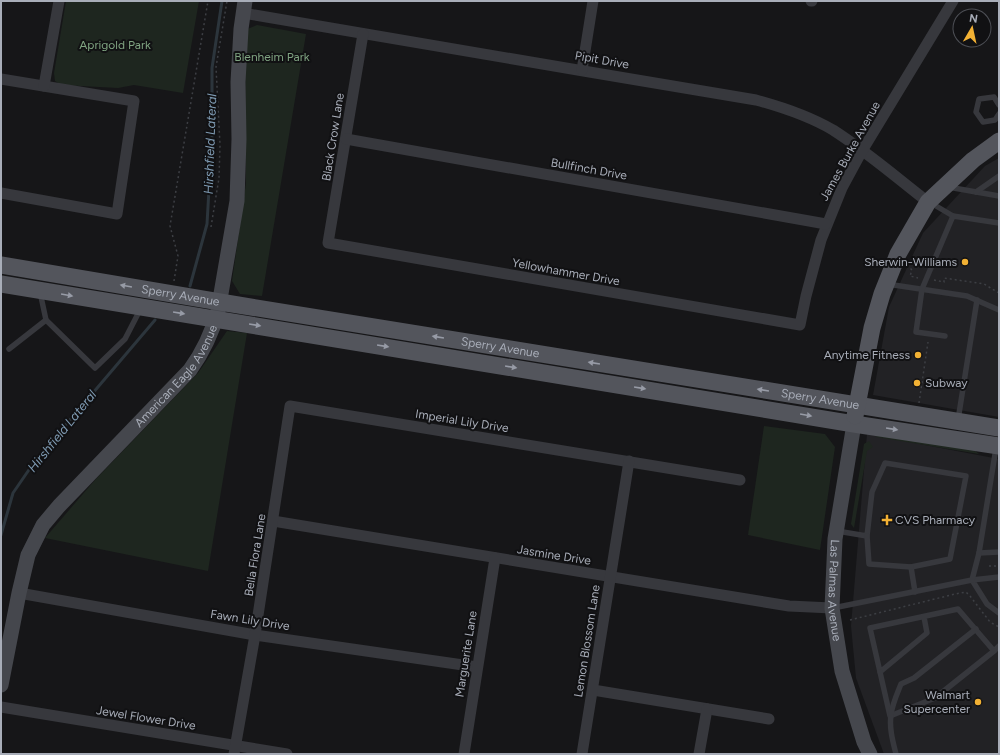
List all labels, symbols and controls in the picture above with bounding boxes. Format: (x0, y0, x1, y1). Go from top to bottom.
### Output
north arrow (952, 8, 992, 48)
text: N (968, 12, 979, 26)
park label: Aprigold Park (79, 38, 151, 52)
street label: Pipit Drive (574, 48, 631, 72)
park label: Blenheim Park (234, 50, 310, 64)
street label: Black Crow Lane (319, 92, 347, 182)
water label: Hirshfield Lateral (201, 93, 219, 195)
street label: James Burke Avenue (817, 98, 883, 203)
street label: Bullfinch Drive (550, 155, 629, 183)
place label: Sherwin-Williams (864, 255, 957, 269)
street label: Yellowhammer Drive (511, 256, 621, 288)
marker: Sherwin-Williams (960, 257, 970, 267)
street label: Sperry Avenue (140, 282, 221, 309)
one-way arrow (120, 283, 132, 289)
one-way arrow (61, 292, 73, 298)
one-way arrow (173, 310, 185, 316)
one-way arrow (249, 322, 261, 328)
street label: American Eagle Avenue (132, 323, 220, 430)
one-way arrow (432, 334, 444, 340)
street label: Sperry Avenue (460, 334, 541, 361)
one-way arrow (377, 343, 389, 349)
place label: Anytime Fitness (824, 348, 910, 362)
marker: Anytime Fitness (913, 350, 923, 360)
one-way arrow (588, 359, 600, 365)
one-way arrow (505, 364, 517, 370)
place label: Subway (925, 376, 968, 390)
marker: Subway (912, 378, 922, 388)
one-way arrow (633, 385, 646, 391)
street label: Sperry Avenue (780, 386, 861, 412)
water label: Hirshfield Lateral (24, 387, 100, 475)
one-way arrow (757, 387, 770, 393)
street label: Imperial Lily Drive (414, 407, 510, 435)
one-way arrow (799, 412, 812, 418)
one-way arrow (886, 427, 898, 433)
street label: Bella Flora Lane (242, 512, 268, 597)
place label: CVS Pharmacy (895, 513, 976, 527)
marker: CVS Pharmacy (882, 515, 892, 525)
street label: Las Palmas Avenue (825, 539, 844, 643)
street label: Jasmine Drive (516, 542, 592, 568)
street label: Lemon Blossom Lane (571, 583, 603, 698)
street label: Fawn Lily Drive (209, 607, 291, 633)
street label: Marguerite Lane (452, 609, 480, 698)
place label: Walmart Supercenter (903, 688, 970, 716)
marker: Walmart Supercenter (973, 697, 983, 707)
street label: Jewel Flower Drive (95, 703, 197, 733)

